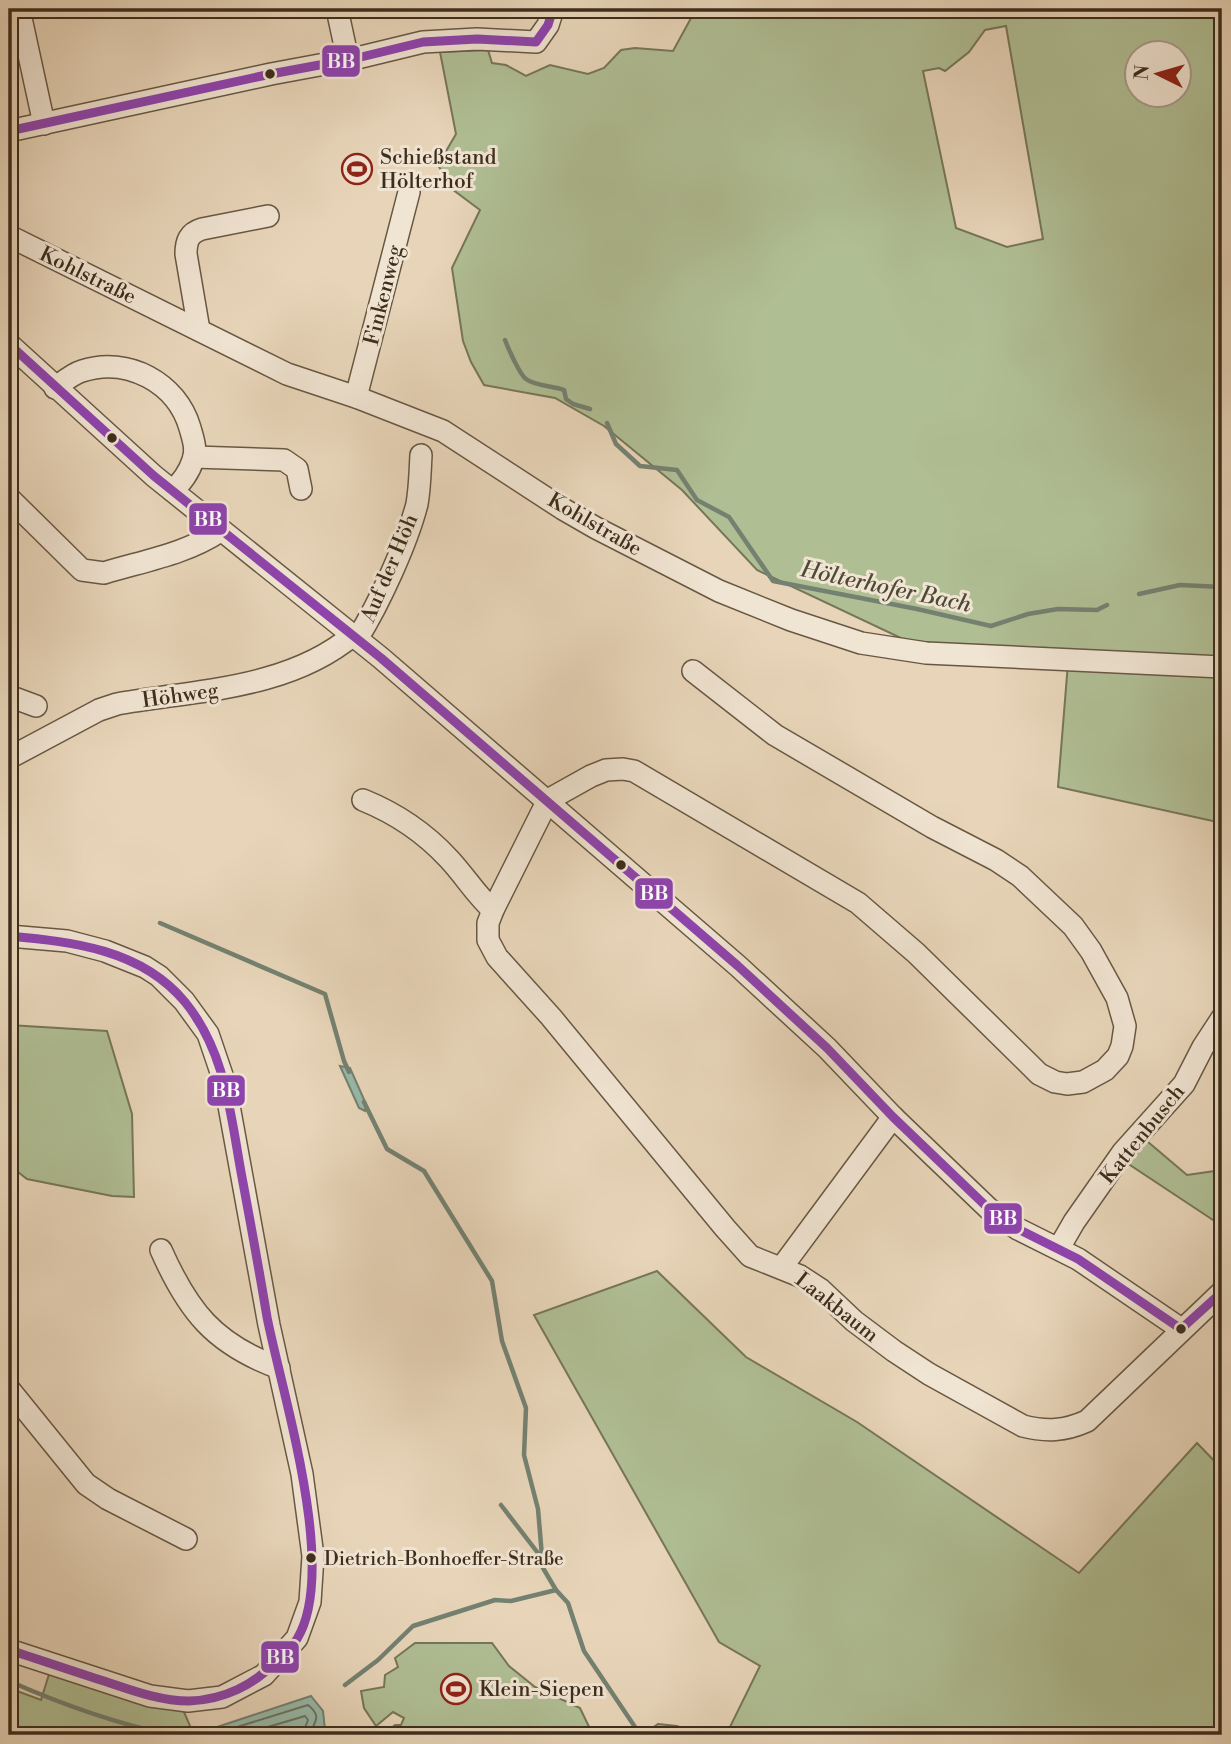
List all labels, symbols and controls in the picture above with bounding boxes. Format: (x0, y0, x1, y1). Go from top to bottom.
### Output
north arrow (1122, 38, 1192, 108)
line badge: BB (321, 44, 361, 78)
text: BB (327, 50, 355, 74)
text: N (1129, 64, 1155, 81)
unlabelled marker (263, 67, 277, 81)
place label: Schießstand Hölterhof (380, 145, 497, 195)
sports icon: Schießstand Hölterhof (340, 152, 374, 186)
street label: Kohlstraße (35, 241, 140, 310)
street label: Finkenweg (359, 242, 409, 348)
unlabelled marker (105, 431, 119, 445)
street label: Kohlstraße (543, 487, 646, 562)
line badge: BB (188, 502, 228, 536)
text: BB (194, 508, 222, 532)
street label: Auf der Höh (355, 510, 425, 627)
water label: Hölterhofer Bach (797, 555, 974, 619)
street label: Höhweg (140, 678, 220, 714)
unlabelled marker (614, 858, 628, 872)
line badge: BB (634, 877, 674, 910)
text: BB (640, 882, 668, 906)
line badge: BB (206, 1074, 246, 1107)
text: BB (212, 1079, 240, 1103)
street label: Kattenbusch (1095, 1079, 1191, 1190)
line badge: BB (983, 1202, 1023, 1235)
text: BB (989, 1207, 1017, 1231)
street label: Laakbaum (789, 1267, 883, 1349)
unlabelled marker (1174, 1322, 1188, 1336)
place label: Dietrich-Bonhoeffer-Straße (324, 1547, 564, 1571)
marker: Dietrich-Bonhoeffer-Straße (304, 1551, 318, 1565)
line badge: BB (260, 1640, 300, 1674)
text: BB (266, 1646, 294, 1670)
sports icon: Klein-Siepen (439, 1672, 473, 1706)
place label: Klein-Siepen (479, 1677, 605, 1703)

